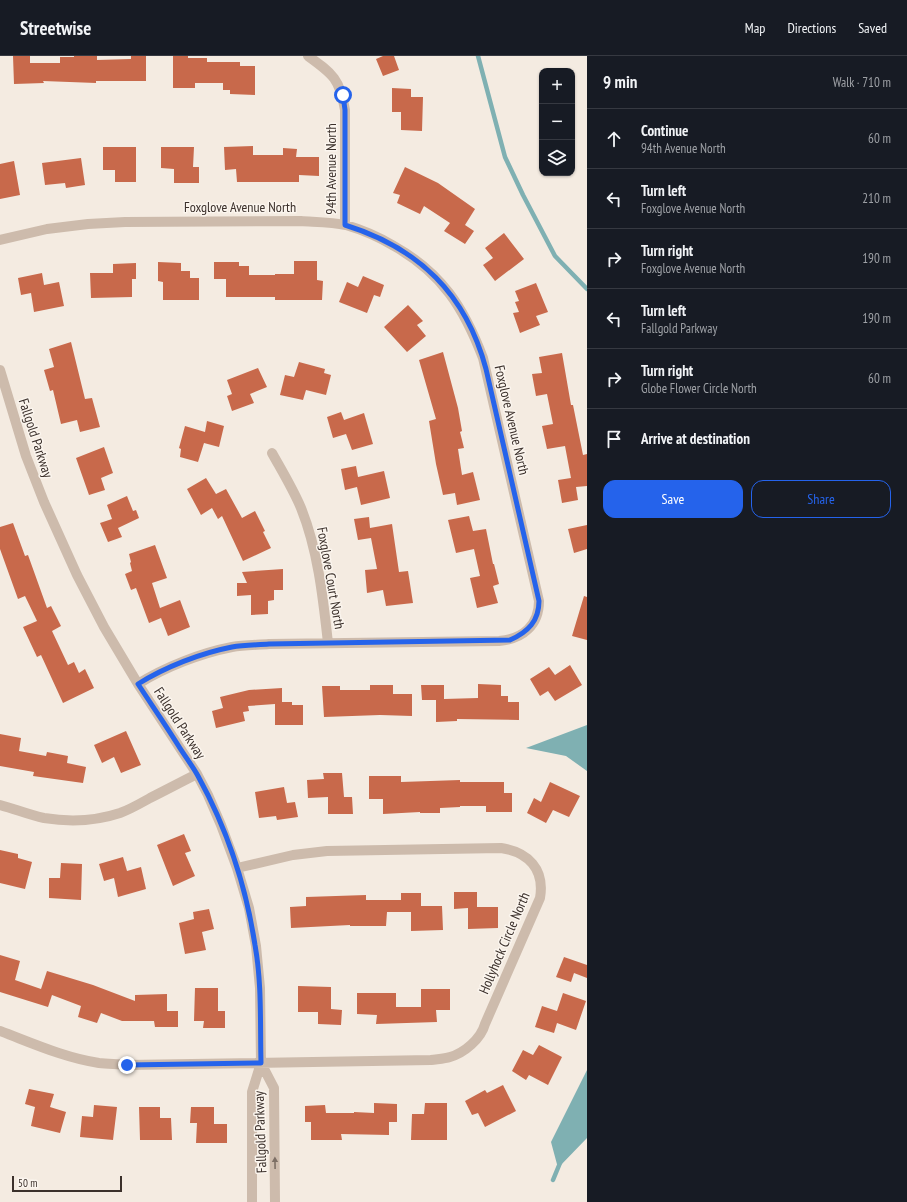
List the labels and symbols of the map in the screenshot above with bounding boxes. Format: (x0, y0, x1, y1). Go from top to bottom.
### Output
route start (334, 86, 352, 104)
street label: 94th Avenue North (322, 123, 340, 215)
street label: Foxglove Avenue North (184, 198, 296, 216)
street label: Foxglove Avenue North (491, 363, 533, 477)
street label: Fallgold Parkway (15, 396, 57, 481)
street label: Foxglove Court North (313, 526, 349, 630)
street label: Fallgold Parkway (150, 684, 210, 763)
street label: Hollyhock Circle North (474, 889, 534, 997)
route end (118, 1056, 136, 1074)
street label: Fallgold Parkway (250, 1090, 270, 1173)
one-way arrow (272, 1156, 278, 1169)
scale bar (12, 1174, 122, 1193)

